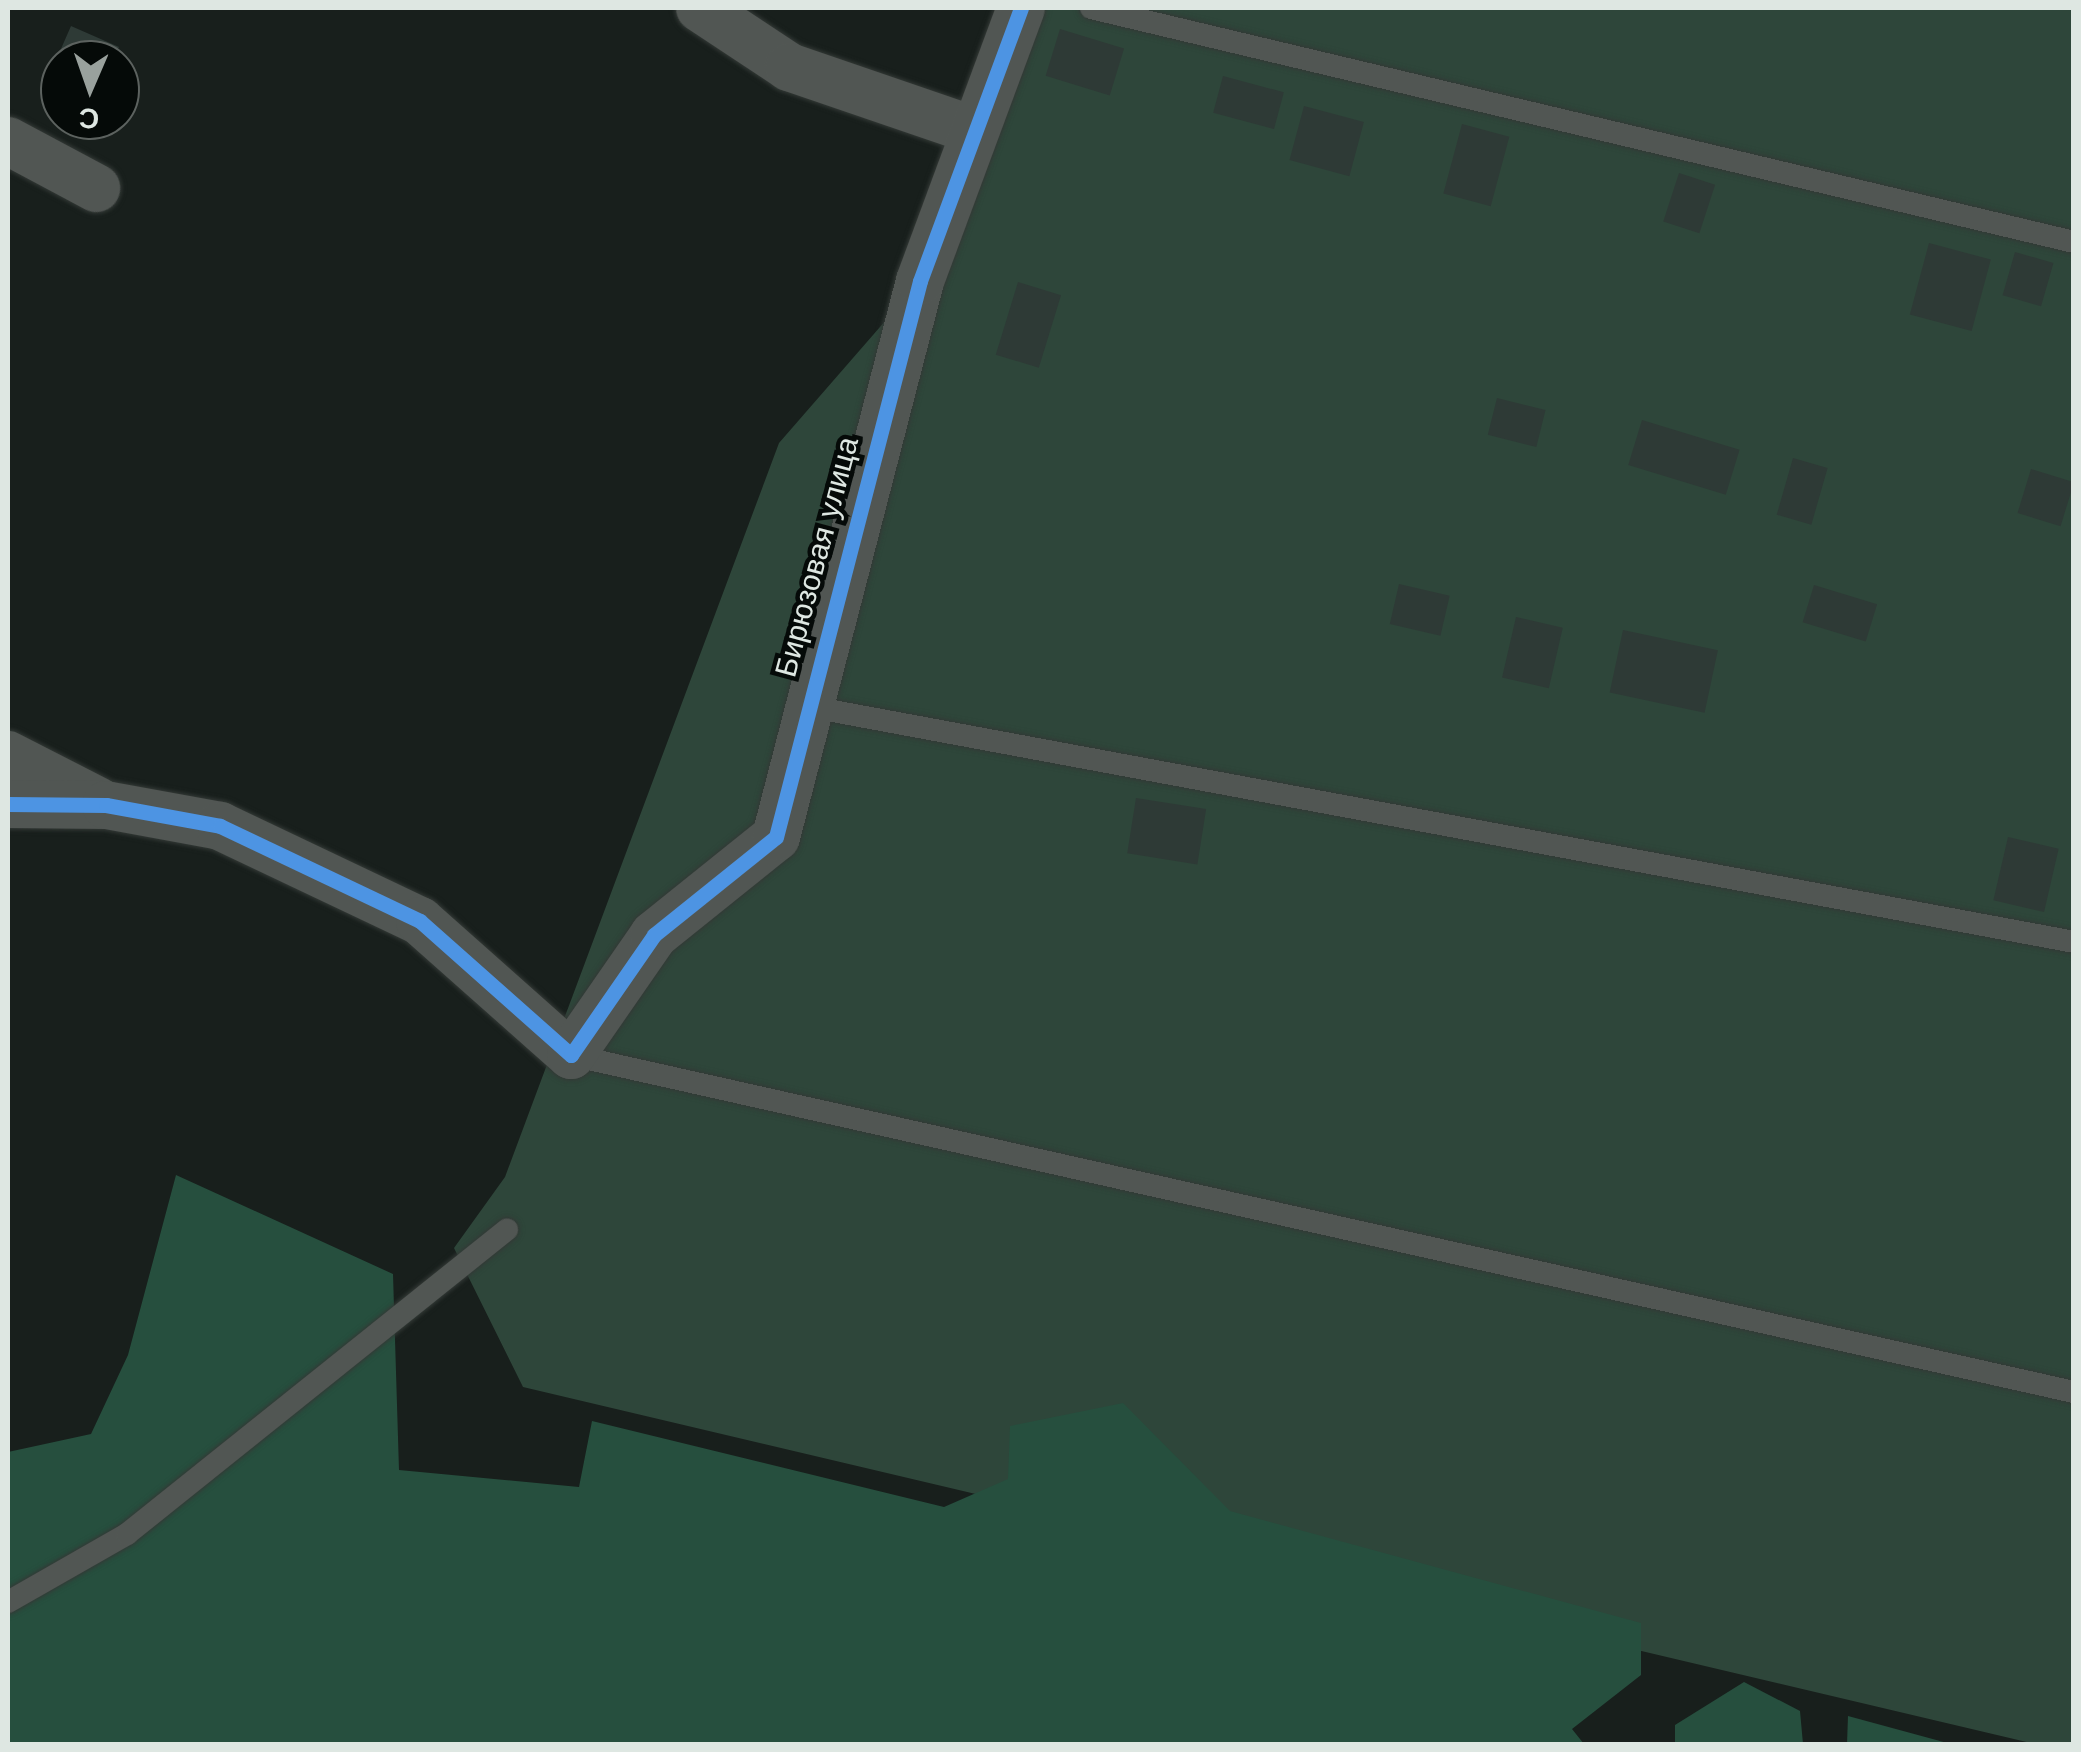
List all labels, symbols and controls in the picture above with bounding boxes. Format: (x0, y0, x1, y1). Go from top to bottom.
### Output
north arrow (40, 40, 140, 140)
text: С (78, 102, 100, 135)
street label: Бирюзовая улица (768, 433, 866, 681)

